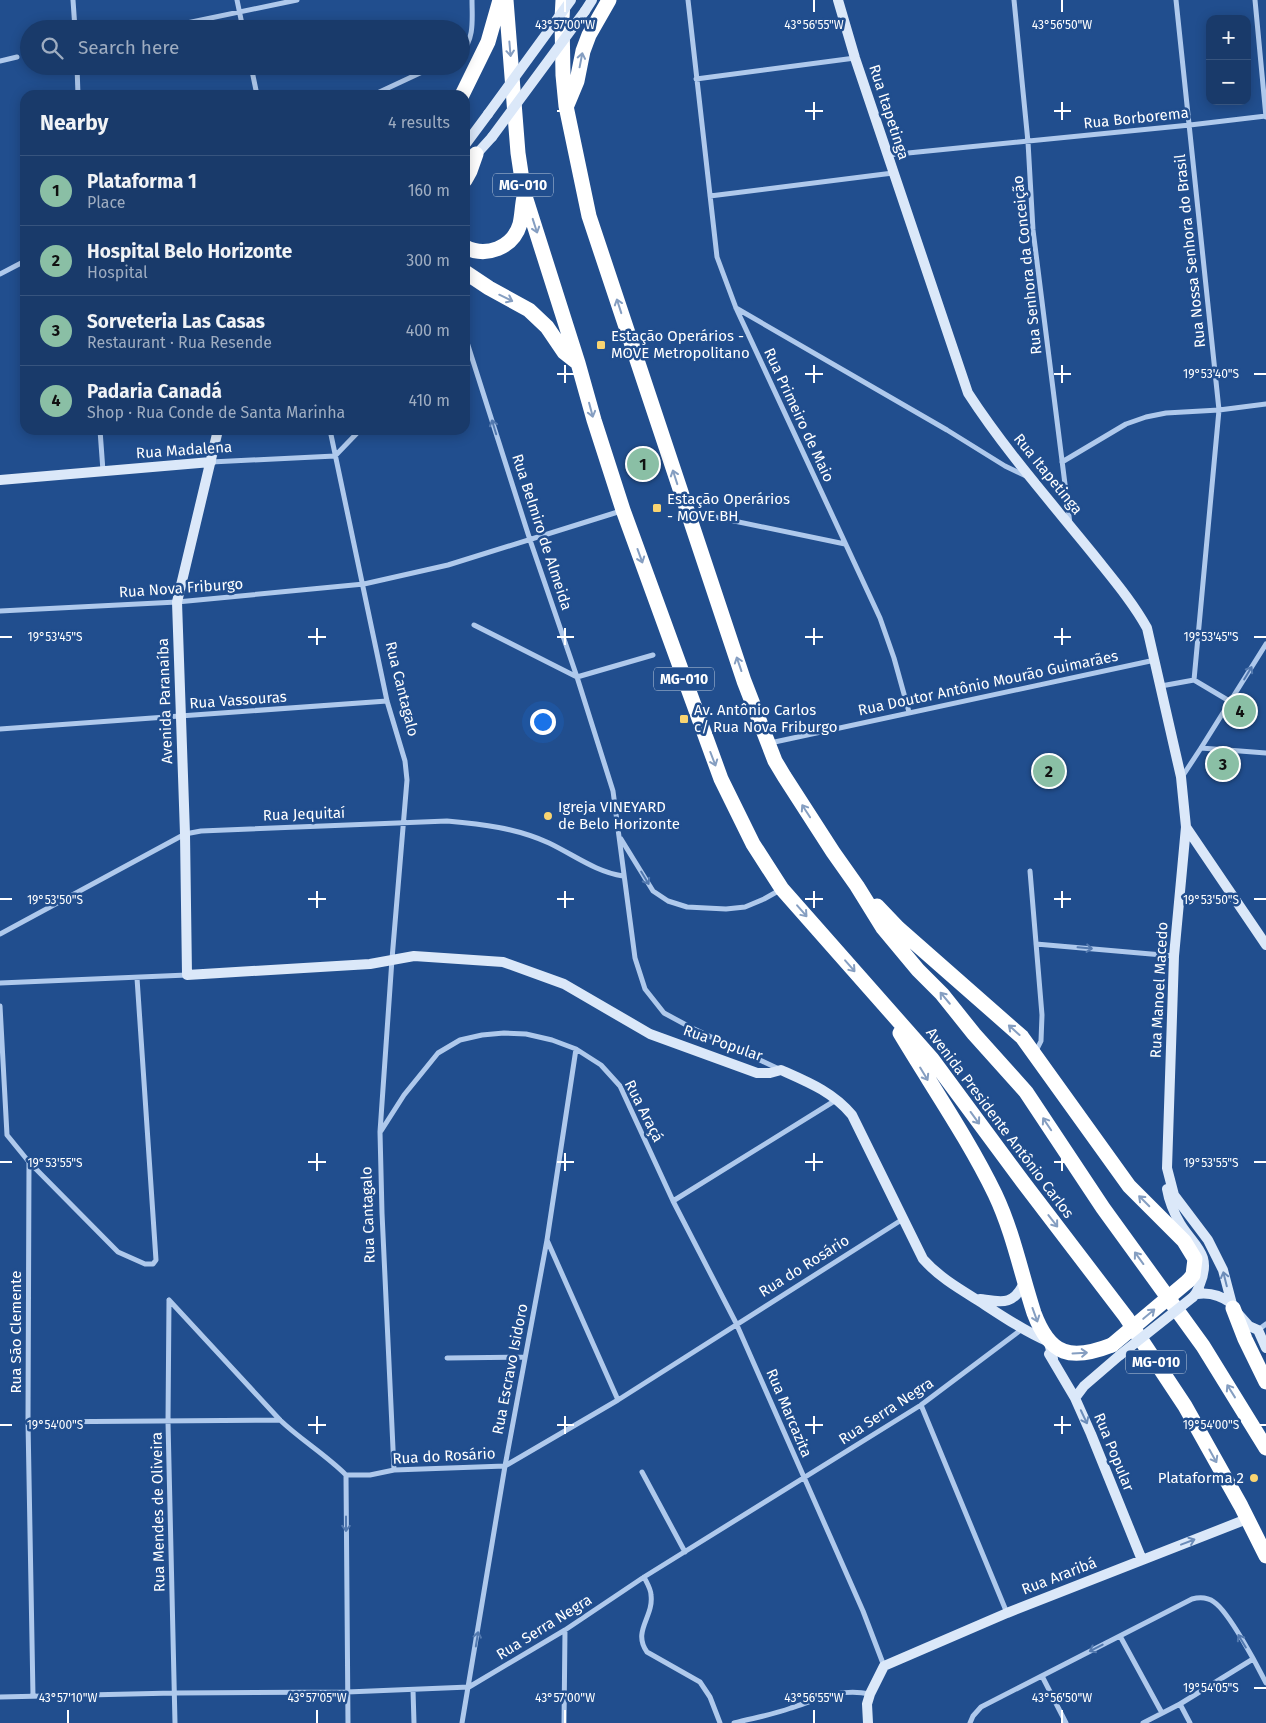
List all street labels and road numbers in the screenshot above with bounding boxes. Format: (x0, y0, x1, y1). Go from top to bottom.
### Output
street label: Rua Itapetinga (865, 62, 913, 162)
street label: Rua Borborema (1082, 104, 1190, 132)
street label: Rua Nossa Senhora do Brasil (1171, 153, 1209, 349)
road number: MG-010 (493, 174, 553, 196)
street label: Rua Senhora da Conceição (1009, 175, 1045, 355)
street label: Rua Primeiro de Maio (760, 345, 838, 485)
street label: Rua Itapetinga (1010, 430, 1086, 518)
street label: Rua Madalena (135, 438, 233, 462)
street label: Rua Belmiro de Almeida (508, 452, 576, 612)
street label: Rua Nova Friburgo (118, 575, 244, 601)
street label: Avenida Paranaíba (154, 638, 176, 764)
street label: Rua Cantagalo (382, 640, 422, 738)
street label: Rua Doutor Antônio Mourão Guimarães (856, 647, 1120, 719)
road number: MG-010 (654, 668, 714, 691)
street label: Rua Vassouras (189, 688, 287, 712)
street label: Rua Jequitaí (263, 804, 345, 824)
street label: Rua Manoel Macedo (1146, 921, 1172, 1059)
street label: Rua Popular (681, 1021, 765, 1065)
street label: Avenida Presidente Antônio Carlos (922, 1024, 1078, 1222)
street label: Rua Araçá (621, 1077, 667, 1145)
street label: Rua Cantagalo (357, 1166, 379, 1264)
street label: Rua do Rosário (756, 1231, 852, 1301)
street label: Rua São Clemente (7, 1271, 25, 1393)
street label: Rua Escravo Isidoro (488, 1302, 532, 1436)
road number: MG-010 (1126, 1350, 1186, 1374)
street label: Rua Marcazita (762, 1366, 816, 1460)
street label: Rua Serra Negra (835, 1374, 937, 1448)
street label: Rua Popular (1090, 1410, 1138, 1494)
street label: Rua Mendes de Oliveira (148, 1432, 168, 1592)
street label: Rua do Rosário (392, 1444, 496, 1468)
street label: Rua Araribá (1019, 1553, 1099, 1599)
street label: Rua Serra Negra (493, 1590, 595, 1664)

